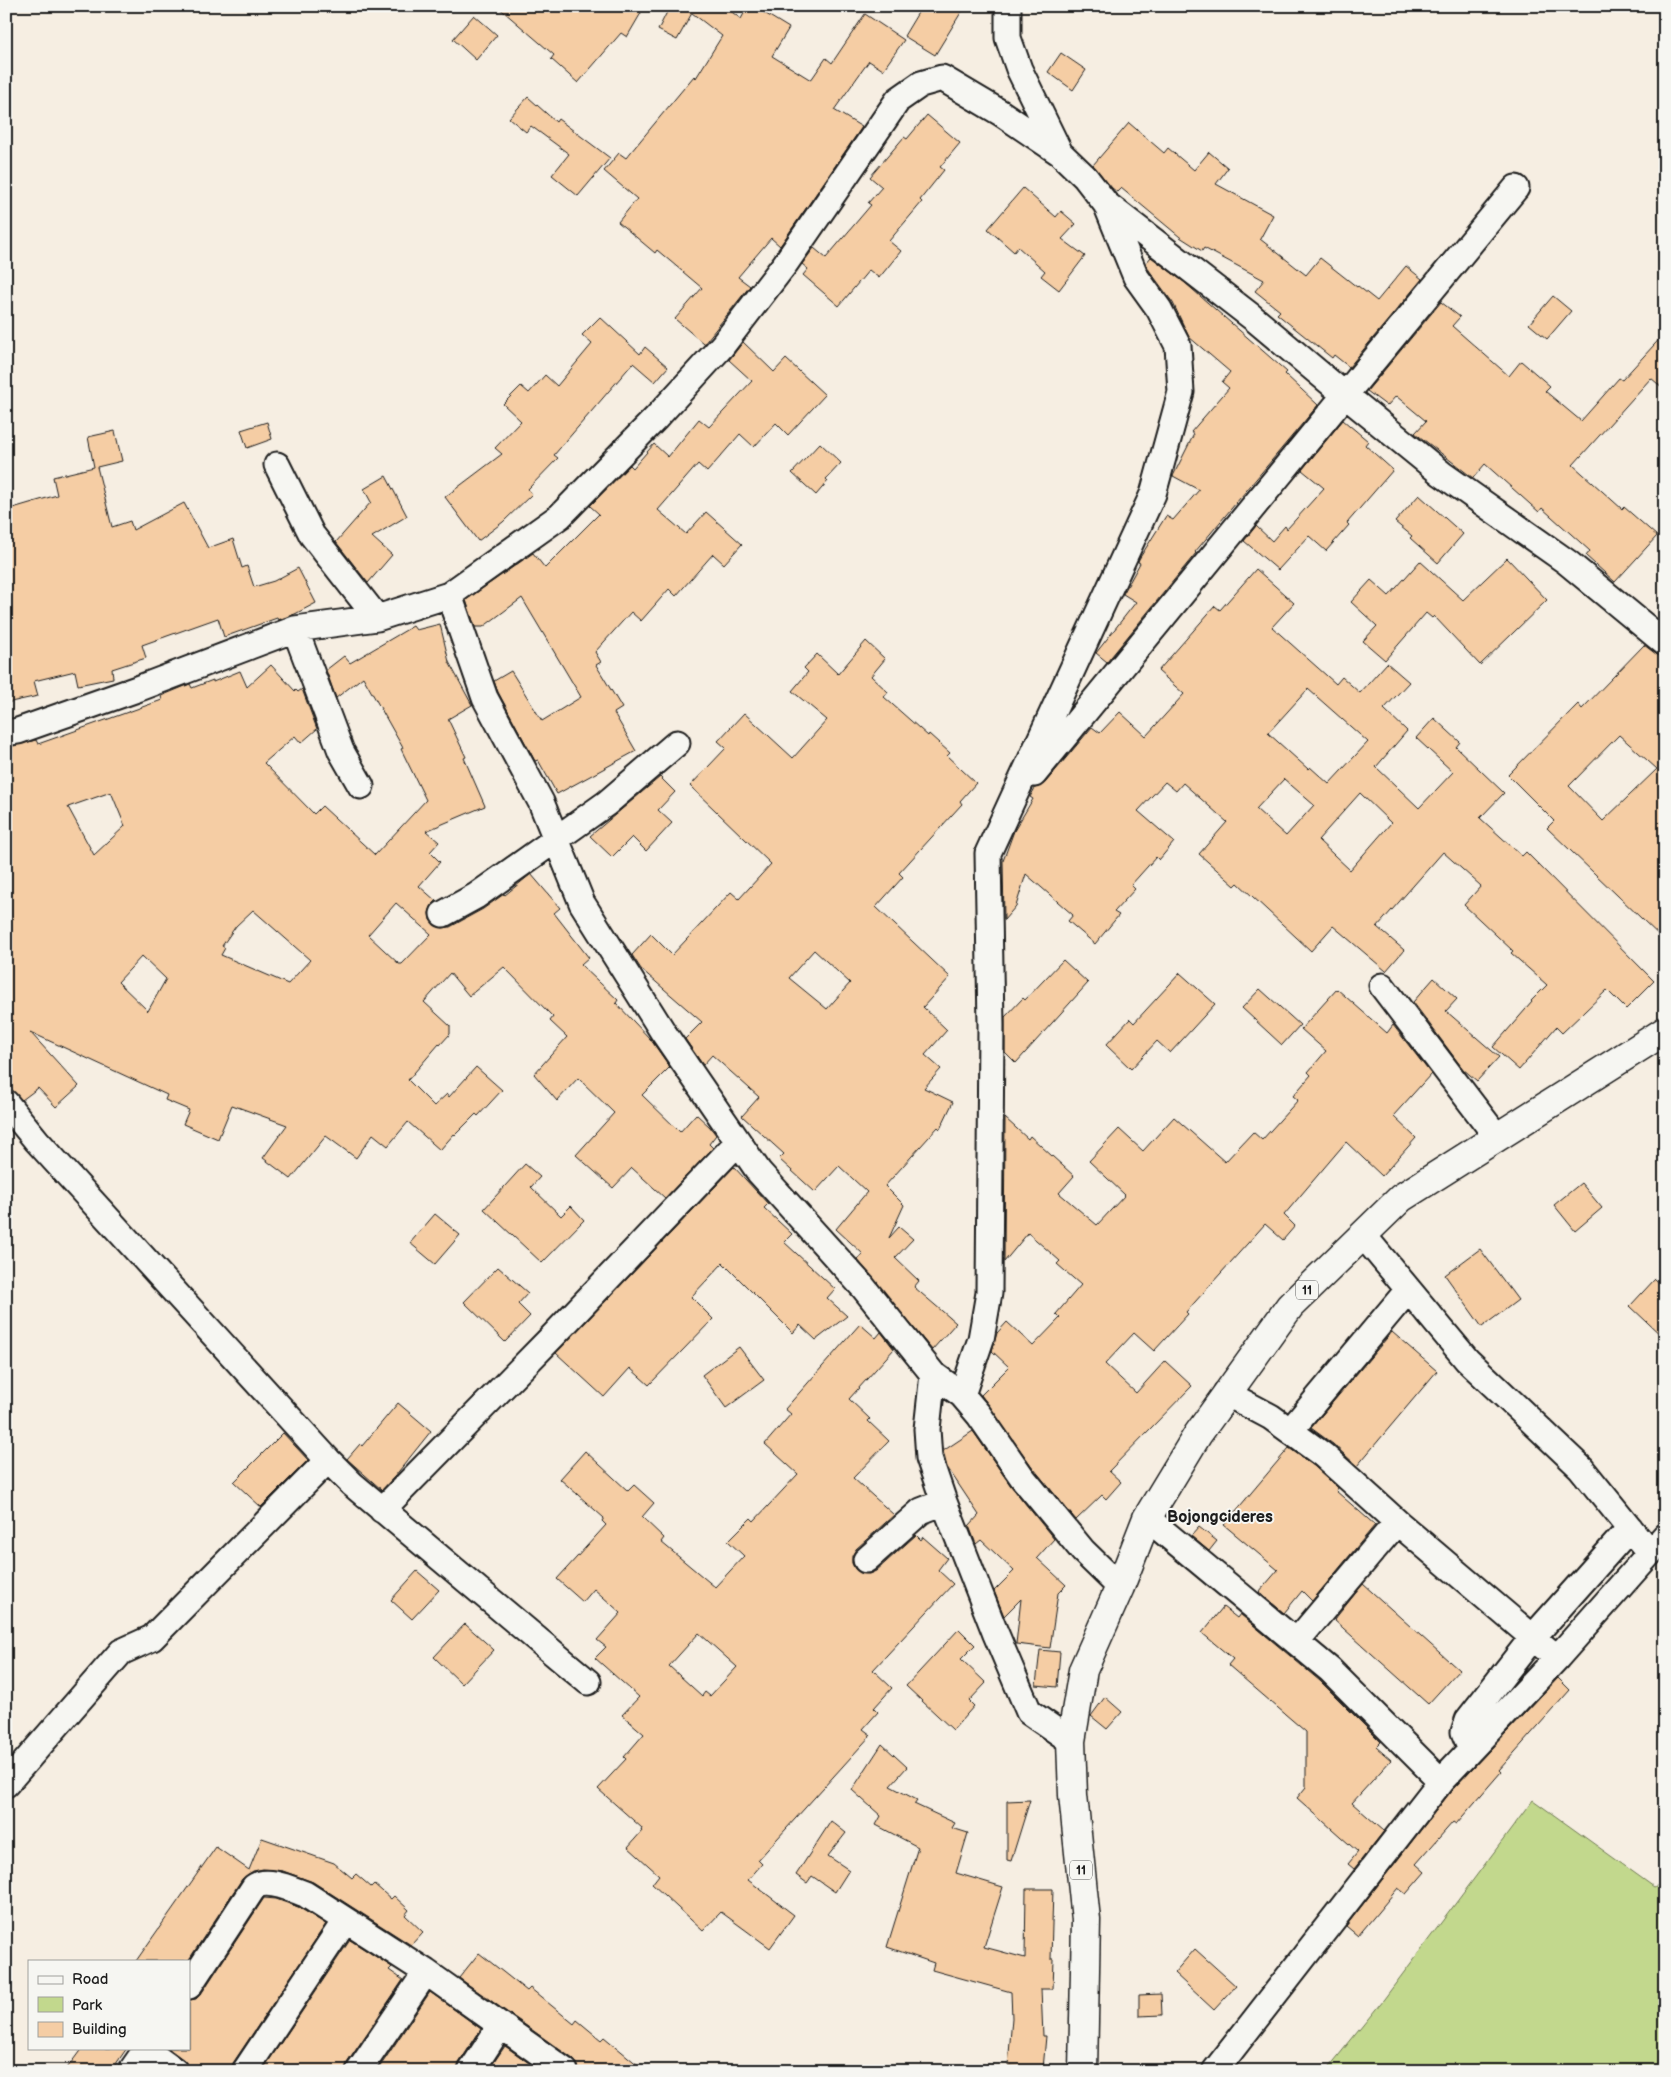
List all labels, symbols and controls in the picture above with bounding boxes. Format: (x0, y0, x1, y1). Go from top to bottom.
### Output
road number: 11 (1296, 1280, 1318, 1300)
district label: Bojongcideres (1167, 1508, 1273, 1527)
road number: 11 (1070, 1860, 1092, 1880)
legend (28, 1960, 190, 2050)
text: Road (72, 1970, 108, 1989)
text: Park (72, 1996, 103, 2015)
text: Building (72, 2020, 127, 2039)

